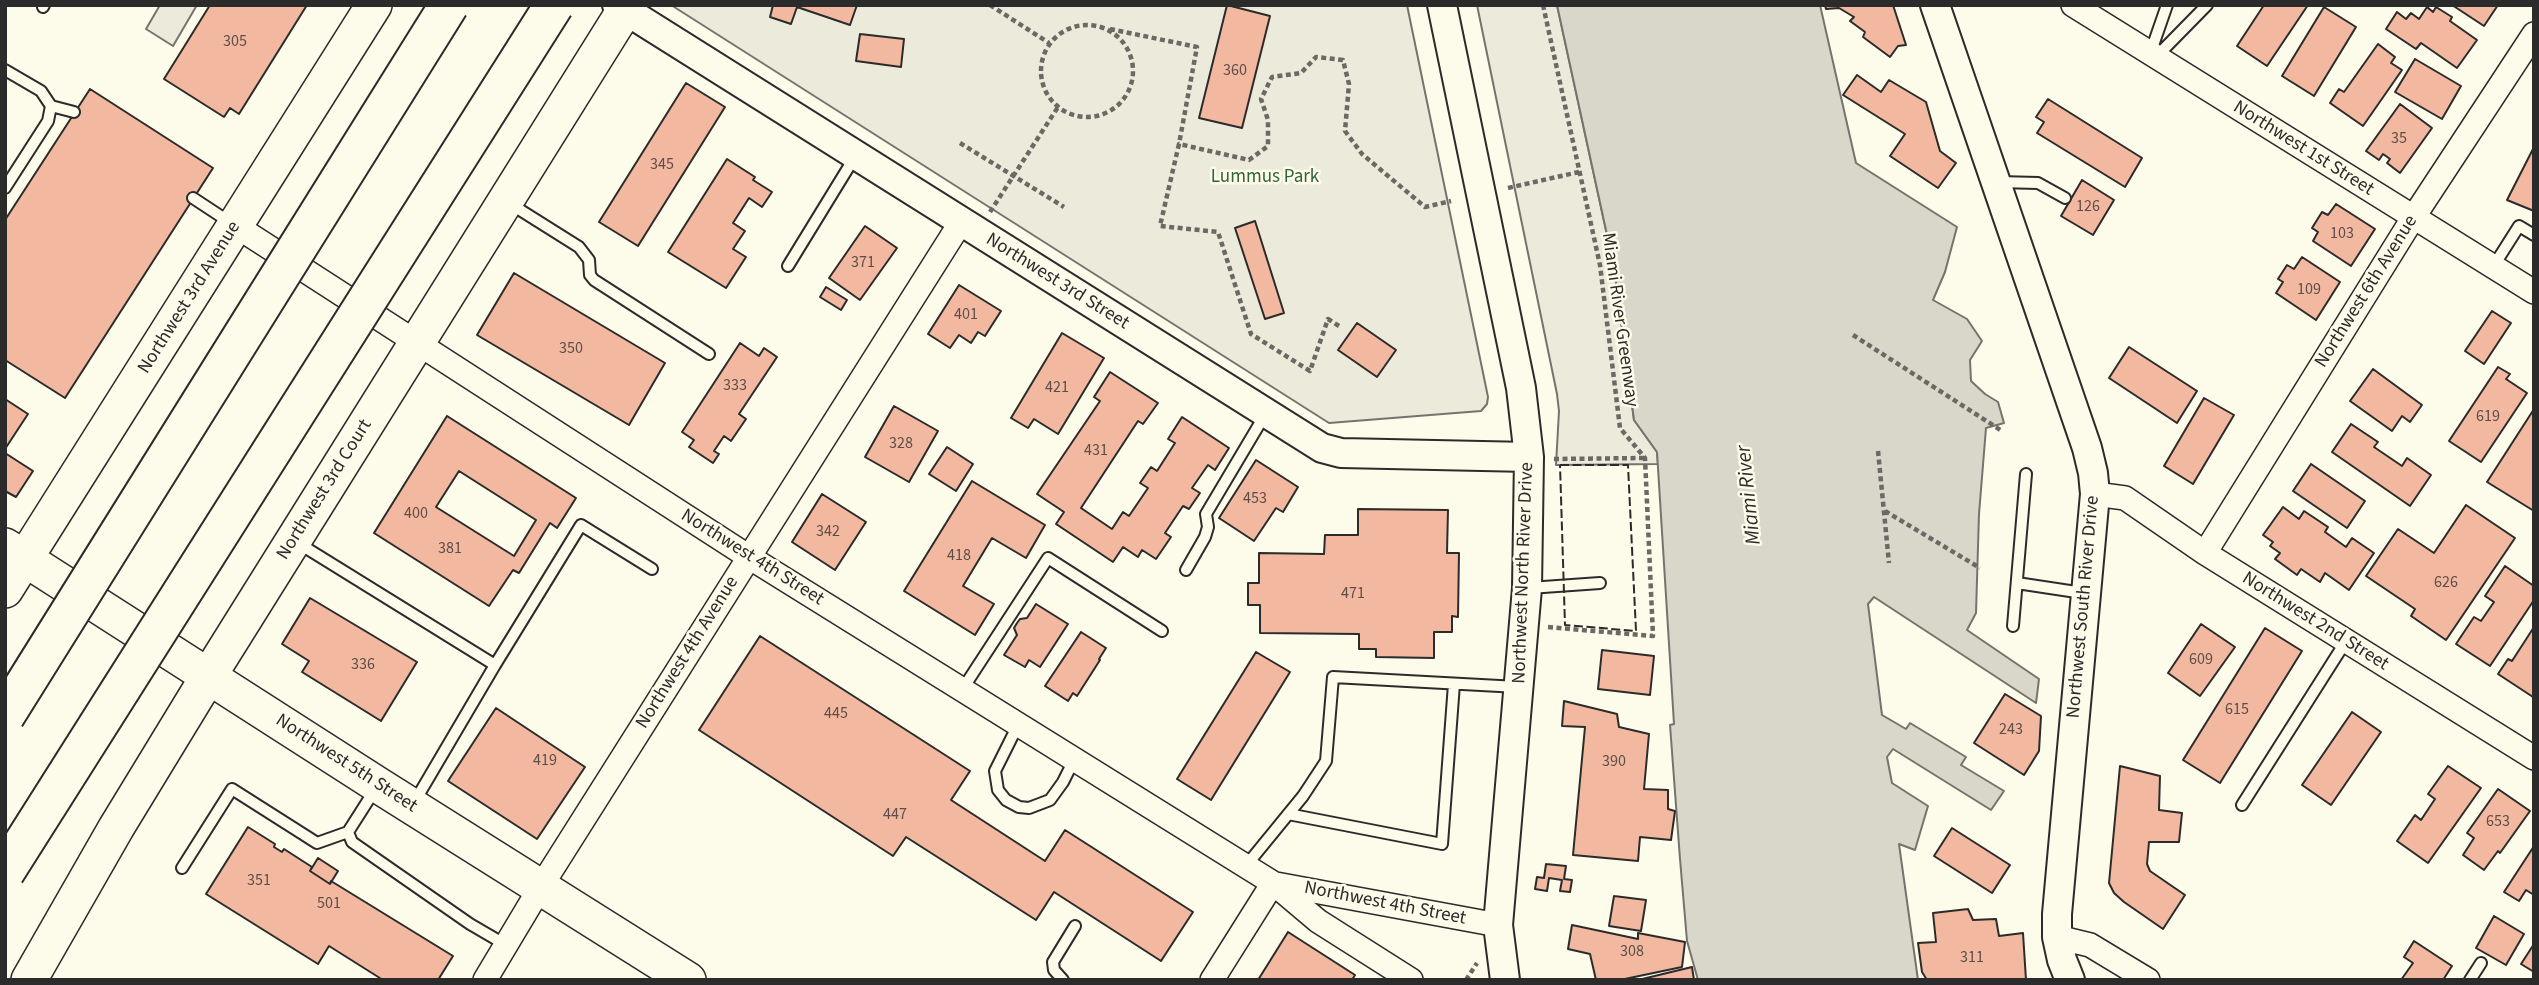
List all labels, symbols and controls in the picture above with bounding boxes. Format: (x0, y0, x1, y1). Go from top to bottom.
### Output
house number: 305 (223, 32, 247, 52)
house number: 360 (1223, 61, 1247, 81)
street label: Northwest 1st Street (2228, 97, 2378, 201)
house number: 35 (2391, 129, 2407, 149)
house number: 345 (650, 155, 674, 175)
park label: Lummus Park (1211, 167, 1319, 189)
house number: 126 (2076, 197, 2100, 217)
street label: Northwest 6th Avenue (2311, 212, 2423, 372)
street label: Northwest 3rd Avenue (134, 218, 246, 378)
house number: 103 (2330, 224, 2354, 244)
street label: Northwest 3rd Street (981, 229, 1133, 335)
street label: Miami River Greenway (1595, 231, 1643, 409)
house number: 371 (851, 253, 875, 273)
house number: 109 (2297, 280, 2321, 300)
house number: 401 (954, 305, 978, 325)
house number: 350 (559, 339, 583, 359)
house number: 333 (723, 376, 747, 396)
house number: 421 (1045, 378, 1069, 398)
house number: 619 (2476, 407, 2500, 427)
street label: Northwest 3rd Court (273, 416, 377, 564)
house number: 328 (889, 434, 913, 454)
house number: 431 (1084, 441, 1108, 461)
water label: Miami River (1732, 444, 1768, 546)
street label: Northwest North River Drive (1509, 462, 1539, 684)
house number: 453 (1243, 489, 1267, 509)
street label: Northwest South River Drive (2063, 495, 2105, 719)
house number: 400 (404, 504, 428, 524)
street label: Northwest 4th Street (676, 505, 828, 611)
house number: 342 (816, 522, 840, 542)
house number: 381 (438, 539, 462, 559)
house number: 418 (947, 546, 971, 566)
street label: Northwest 2nd Street (2237, 568, 2393, 676)
street label: Northwest 4th Avenue (632, 573, 744, 733)
house number: 626 (2434, 573, 2458, 593)
house number: 471 (1341, 584, 1365, 604)
house number: 609 (2189, 650, 2213, 670)
house number: 336 (351, 655, 375, 675)
house number: 615 (2225, 700, 2249, 720)
house number: 445 (824, 704, 848, 724)
street label: Northwest 5th Street (271, 710, 421, 818)
house number: 243 (1999, 720, 2023, 740)
house number: 419 (533, 751, 557, 771)
house number: 390 (1602, 752, 1626, 772)
house number: 447 (883, 805, 907, 825)
house number: 653 (2486, 812, 2510, 832)
house number: 351 (247, 871, 271, 891)
street label: Northwest 4th Street (1302, 877, 1468, 931)
house number: 501 (317, 894, 341, 914)
house number: 308 (1620, 942, 1644, 962)
house number: 311 (1960, 948, 1984, 968)

